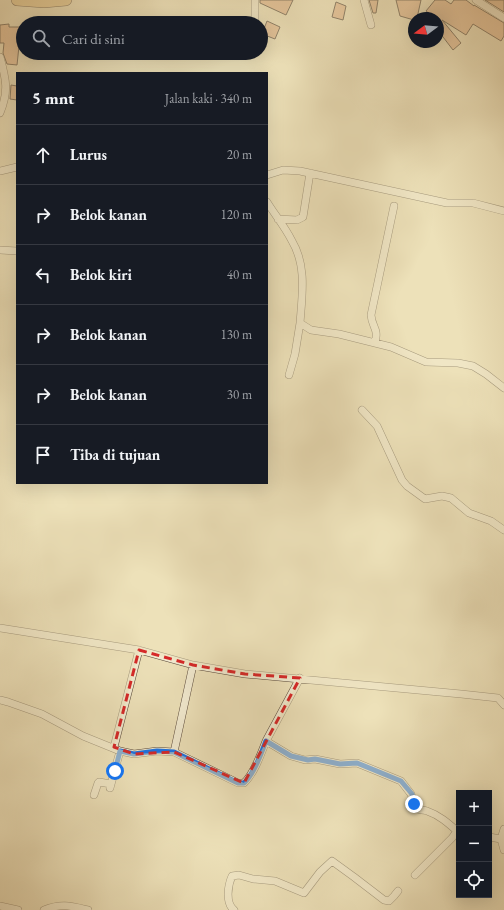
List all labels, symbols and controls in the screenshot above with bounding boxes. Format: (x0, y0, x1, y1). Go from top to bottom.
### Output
north arrow (408, 12, 444, 48)
search box (16, 16, 268, 60)
icon: search (30, 27, 52, 49)
text: Cari di sini (62, 29, 125, 48)
text: 5 mnt (32, 87, 74, 109)
text: Jalan kaki · 340 m (165, 90, 252, 107)
icon: ahead (32, 144, 54, 166)
text: Lurus (70, 145, 107, 164)
text: 20 m (227, 146, 252, 163)
icon: right (32, 204, 54, 226)
text: Belok kanan (70, 205, 147, 224)
text: 120 m (221, 206, 252, 223)
icon: left (32, 264, 54, 286)
text: Belok kiri (70, 265, 132, 284)
text: 40 m (227, 266, 252, 283)
icon: right (32, 324, 54, 346)
text: Belok kanan (70, 325, 147, 344)
text: 130 m (221, 326, 252, 343)
icon: right (32, 384, 54, 406)
text: Belok kanan (70, 385, 147, 404)
text: 30 m (227, 386, 252, 403)
icon: arrive (32, 444, 54, 466)
text: Tiba di tujuan (70, 445, 160, 464)
route start (106, 762, 124, 780)
map controls (456, 790, 492, 898)
button: + (456, 790, 492, 826)
route end (405, 795, 423, 813)
button: − (456, 826, 492, 862)
button: locate (456, 862, 492, 898)

